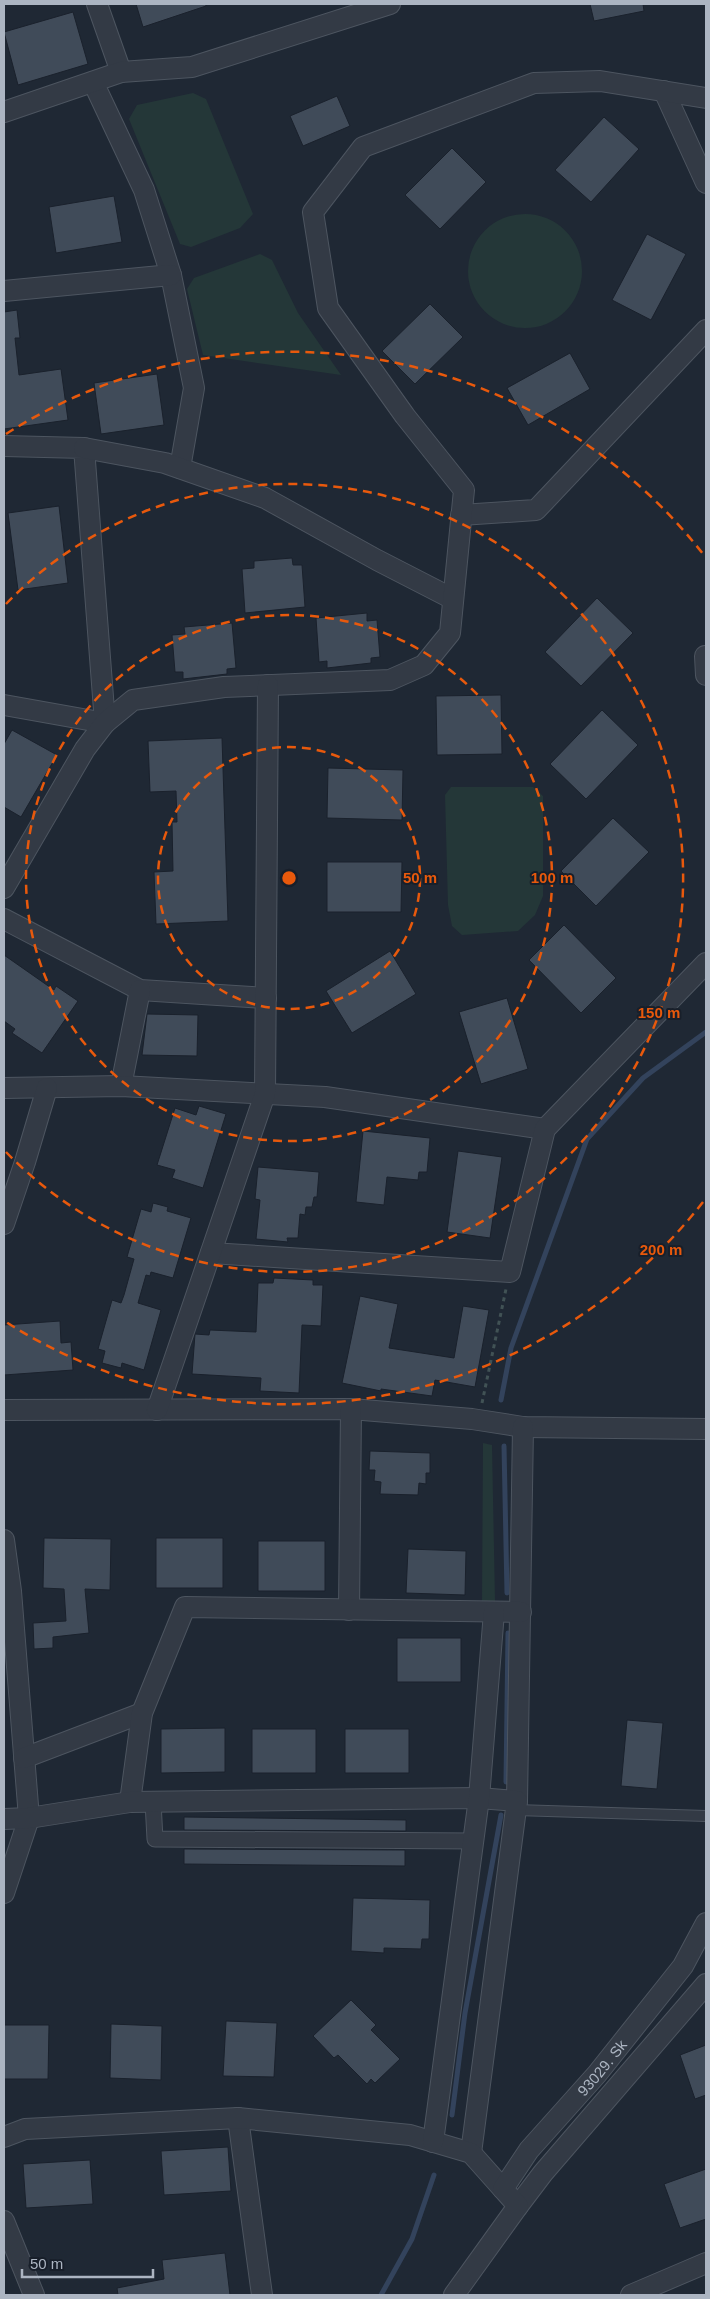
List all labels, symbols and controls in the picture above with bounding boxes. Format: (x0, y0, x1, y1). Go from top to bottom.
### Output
centre of rings (280, 869, 298, 887)
text: 50 m (403, 869, 437, 886)
text: 100 m (531, 869, 573, 886)
text: 150 m (638, 1004, 680, 1021)
text: 200 m (640, 1241, 682, 1258)
street label: 93029. Sk (573, 2036, 630, 2099)
scale bar (22, 2246, 154, 2278)
text: 50 m (30, 2255, 63, 2272)

